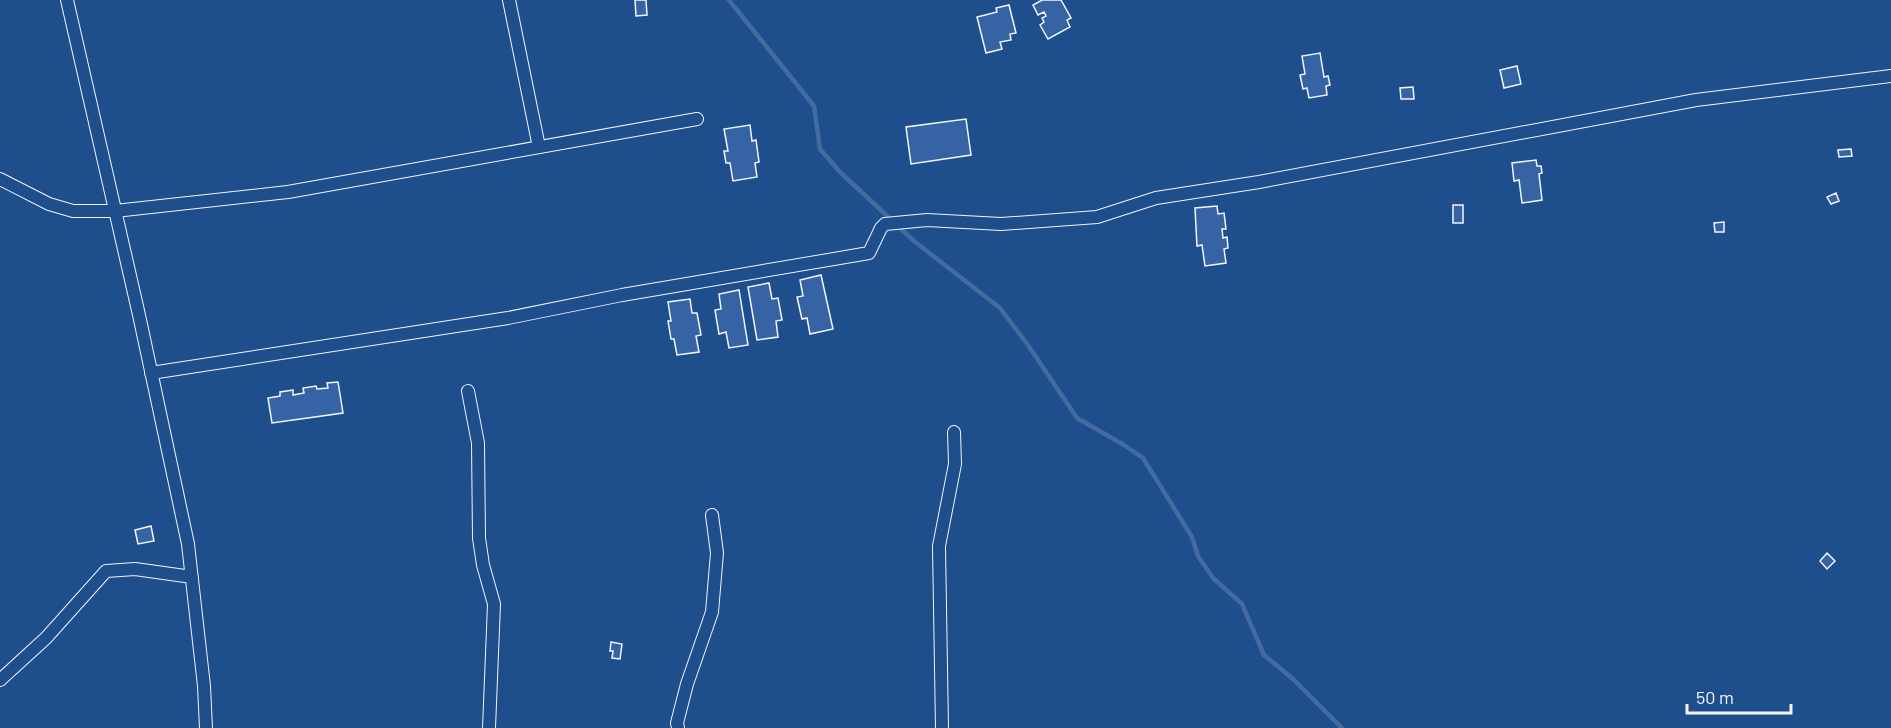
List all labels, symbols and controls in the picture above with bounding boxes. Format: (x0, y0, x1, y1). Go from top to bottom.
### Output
scale bar (1687, 677, 1790, 715)
text: 50 m (1696, 686, 1734, 708)

